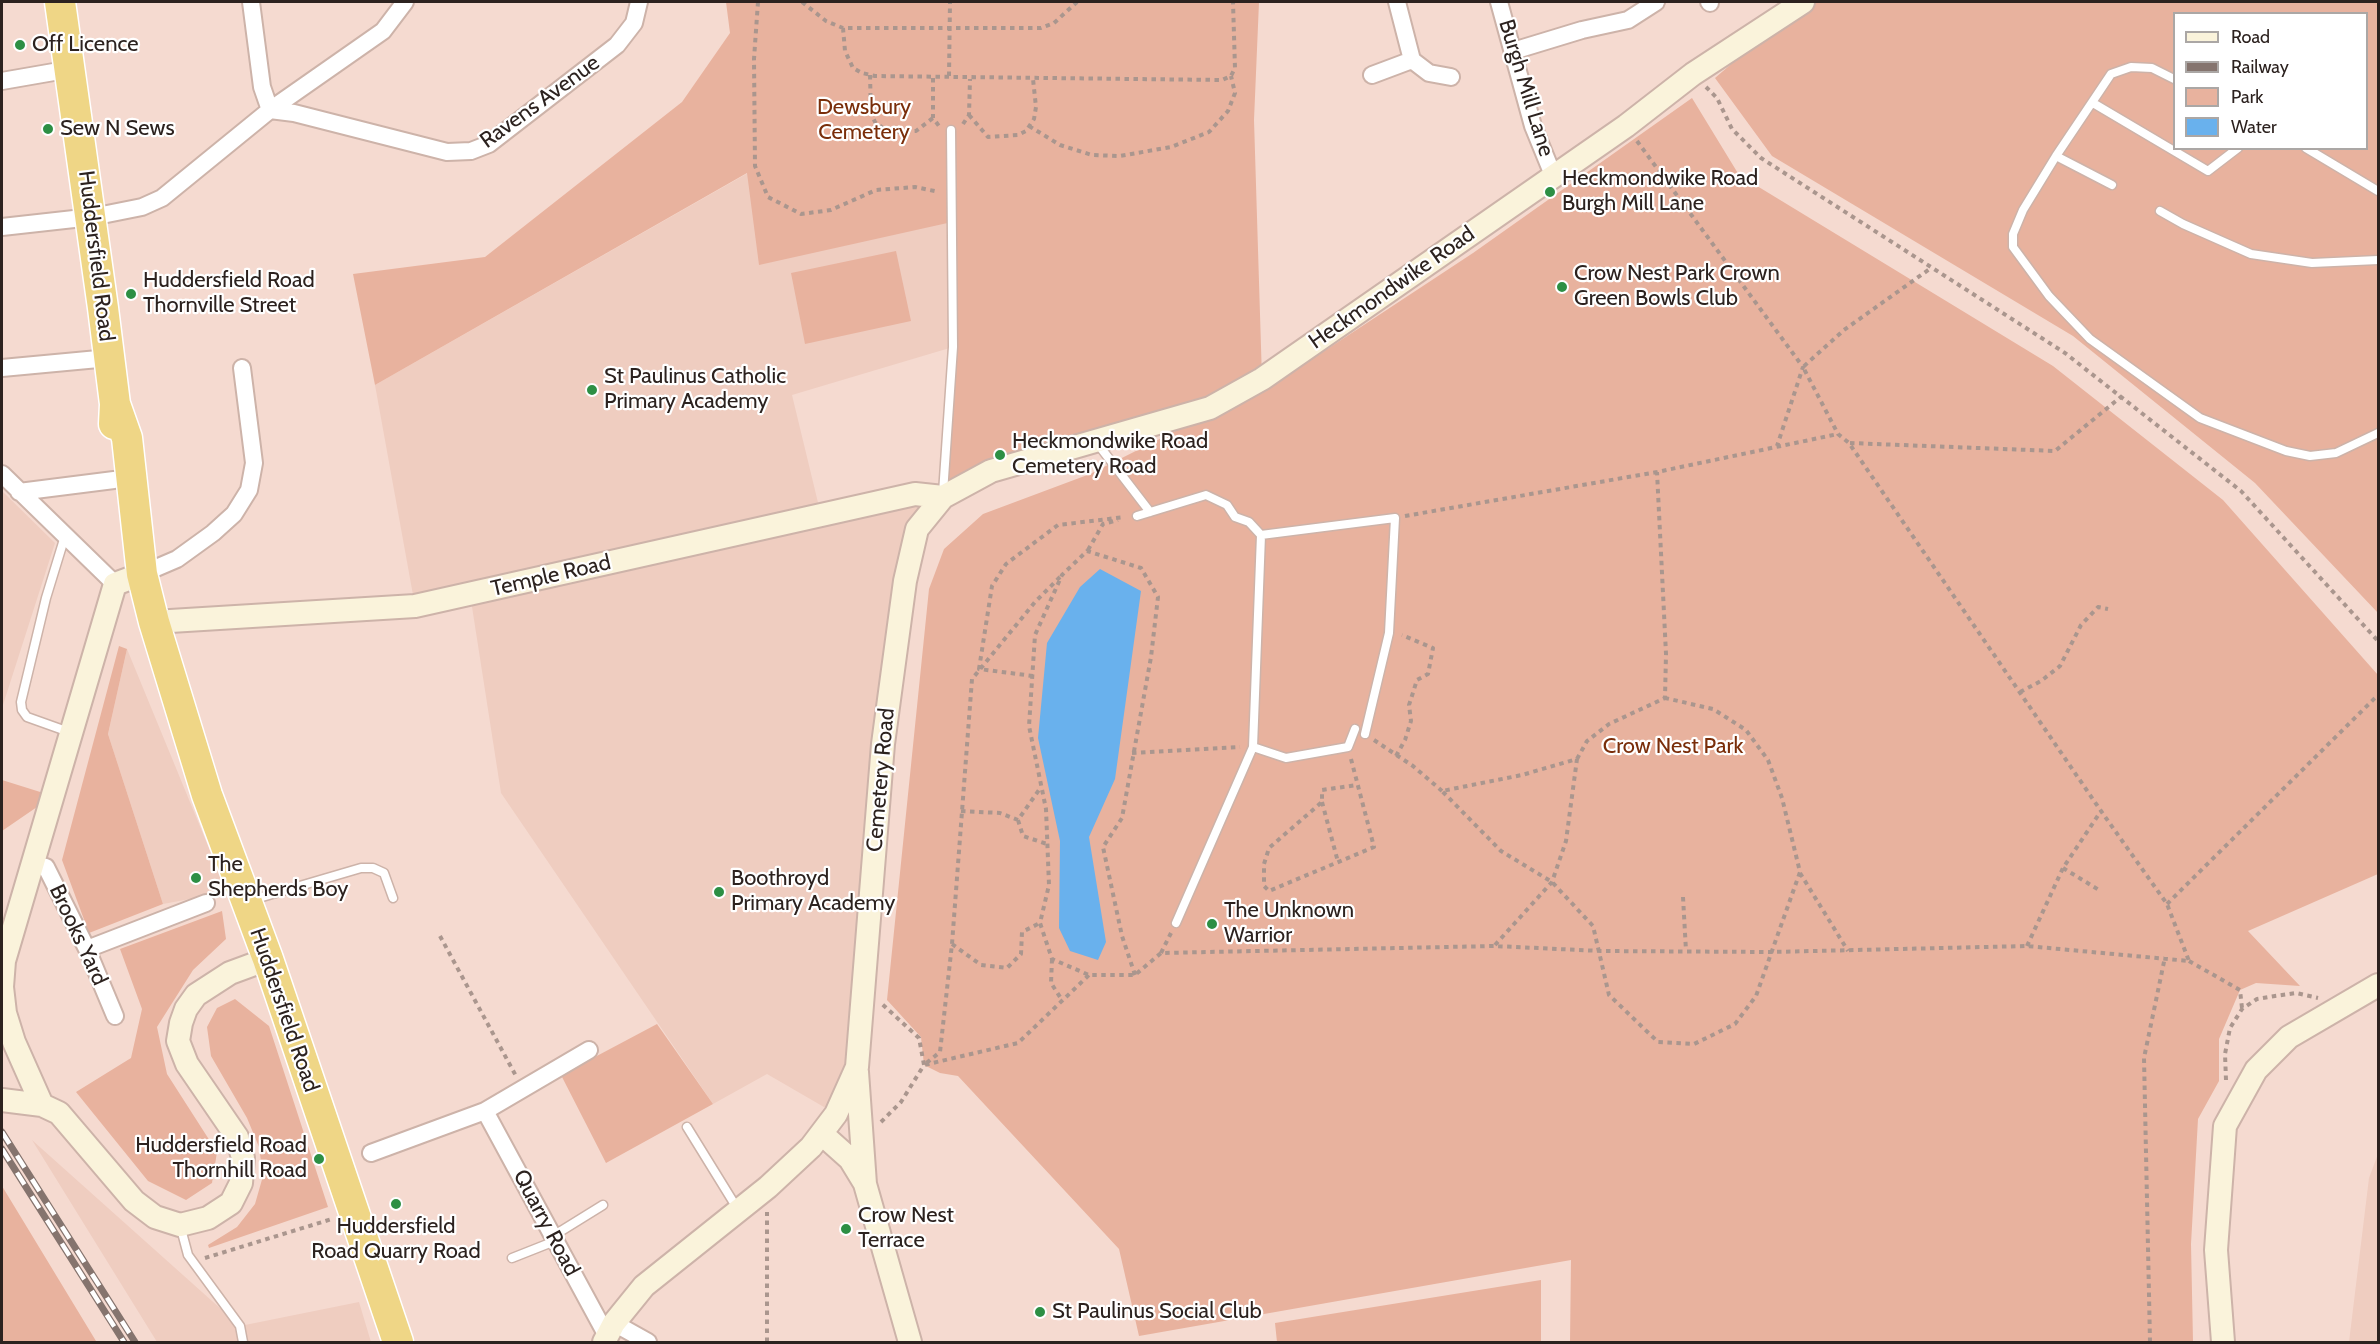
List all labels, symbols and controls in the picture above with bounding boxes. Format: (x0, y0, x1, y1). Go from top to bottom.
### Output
legend (2173, 12, 2368, 150)
street label: Burgh Mill Lane (1493, 16, 1559, 160)
text: Road (2231, 26, 2270, 48)
place label: Off Licence (32, 32, 139, 58)
marker: Off Licence (13, 38, 27, 52)
street label: Ravens Avenue (475, 50, 605, 154)
text: Railway (2231, 56, 2289, 78)
text: Park (2231, 86, 2263, 108)
park label: Dewsbury Cemetery (817, 95, 911, 146)
place label: Sew N Sews (60, 116, 175, 142)
text: Water (2231, 116, 2277, 138)
marker: Sew N Sews (41, 122, 55, 136)
place label: Heckmondwike Road Burgh Mill Lane (1562, 166, 1758, 218)
street label: Huddersfield Road (72, 169, 120, 343)
marker: Heckmondwike Road Burgh Mill Lane (1543, 185, 1557, 199)
street label: Heckmondwike Road (1304, 221, 1480, 355)
place label: Crow Nest Park Crown Green Bowls Club (1574, 261, 1780, 312)
place label: Huddersfield Road Thornville Street (143, 268, 315, 320)
marker: Crow Nest Park Crown Green Bowls Club (1555, 280, 1569, 294)
marker: Huddersfield Road Thornville Street (124, 287, 138, 301)
place label: St Paulinus Catholic Primary Academy (604, 364, 786, 416)
marker: St Paulinus Catholic Primary Academy (585, 383, 599, 397)
place label: Heckmondwike Road Cemetery Road (1012, 429, 1208, 481)
marker: Heckmondwike Road Cemetery Road (993, 448, 1007, 462)
street label: Temple Road (489, 549, 613, 603)
street label: Cemetery Road (862, 707, 900, 853)
park label: Crow Nest Park (1603, 734, 1743, 760)
place label: The Shepherds Boy (208, 852, 348, 903)
place label: Boothroyd Primary Academy (731, 866, 895, 918)
marker: The Shepherds Boy (189, 871, 203, 885)
street label: Brooks Yard (43, 880, 113, 990)
marker: Boothroyd Primary Academy (712, 885, 726, 899)
place label: The Unknown Warrior (1224, 898, 1354, 950)
marker: The Unknown Warrior (1205, 917, 1219, 931)
street label: Huddersfield Road (244, 925, 324, 1095)
place label: Huddersfield Road Thornhill Road (135, 1133, 307, 1184)
marker: Huddersfield Road Thornhill Road (312, 1152, 326, 1166)
street label: Quarry Road (507, 1165, 585, 1281)
marker: Huddersfield Road Quarry Road (389, 1197, 403, 1211)
place label: Crow Nest Terrace (858, 1203, 954, 1254)
place label: Huddersfield Road Quarry Road (311, 1214, 481, 1266)
marker: Crow Nest Terrace (839, 1222, 853, 1236)
place label: St Paulinus Social Club (1052, 1299, 1262, 1325)
marker: St Paulinus Social Club (1033, 1305, 1047, 1319)

